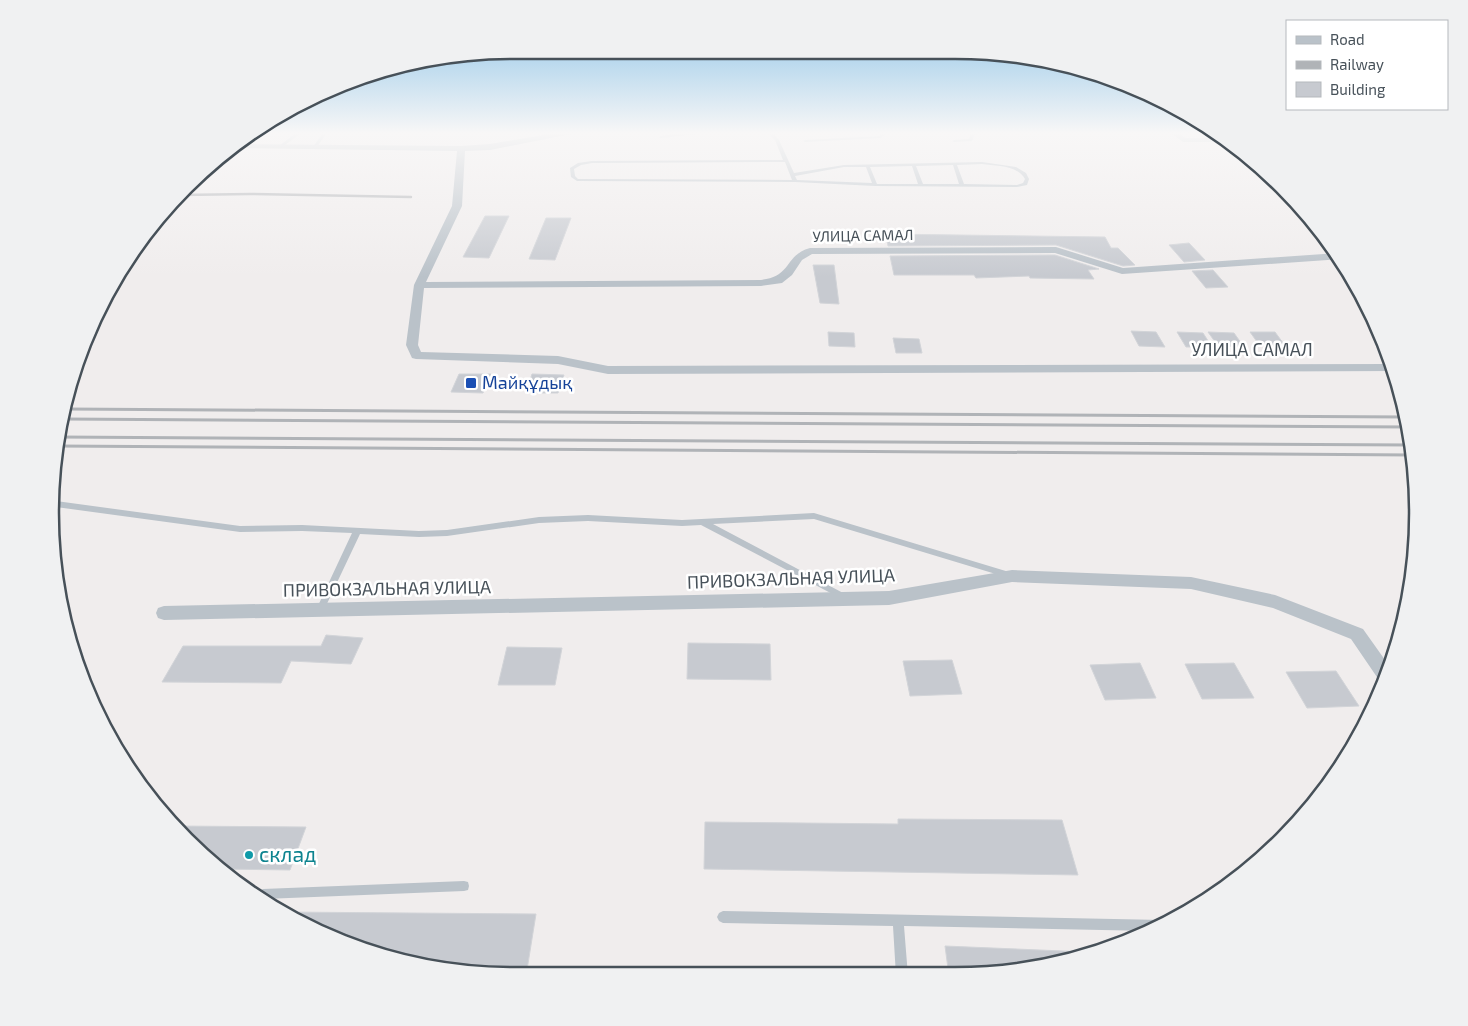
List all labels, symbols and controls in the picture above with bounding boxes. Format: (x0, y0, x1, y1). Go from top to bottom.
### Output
legend (1286, 20, 1448, 110)
text: Road (1330, 30, 1365, 48)
text: Railway (1330, 55, 1384, 73)
text: Building (1330, 80, 1386, 98)
street label: УЛИЦА САМАЛ (812, 225, 914, 245)
street label: УЛИЦА САМАЛ (1191, 338, 1313, 360)
place label: Майқұдық (482, 371, 572, 393)
marker: Майқұдық (464, 376, 478, 390)
street label: ПРИВОКЗАЛЬНАЯ УЛИЦА (687, 563, 896, 593)
street label: ПРИВОКЗАЛЬНАЯ УЛИЦА (283, 575, 492, 601)
place label: склад (259, 841, 316, 866)
marker: склад (243, 849, 255, 861)

